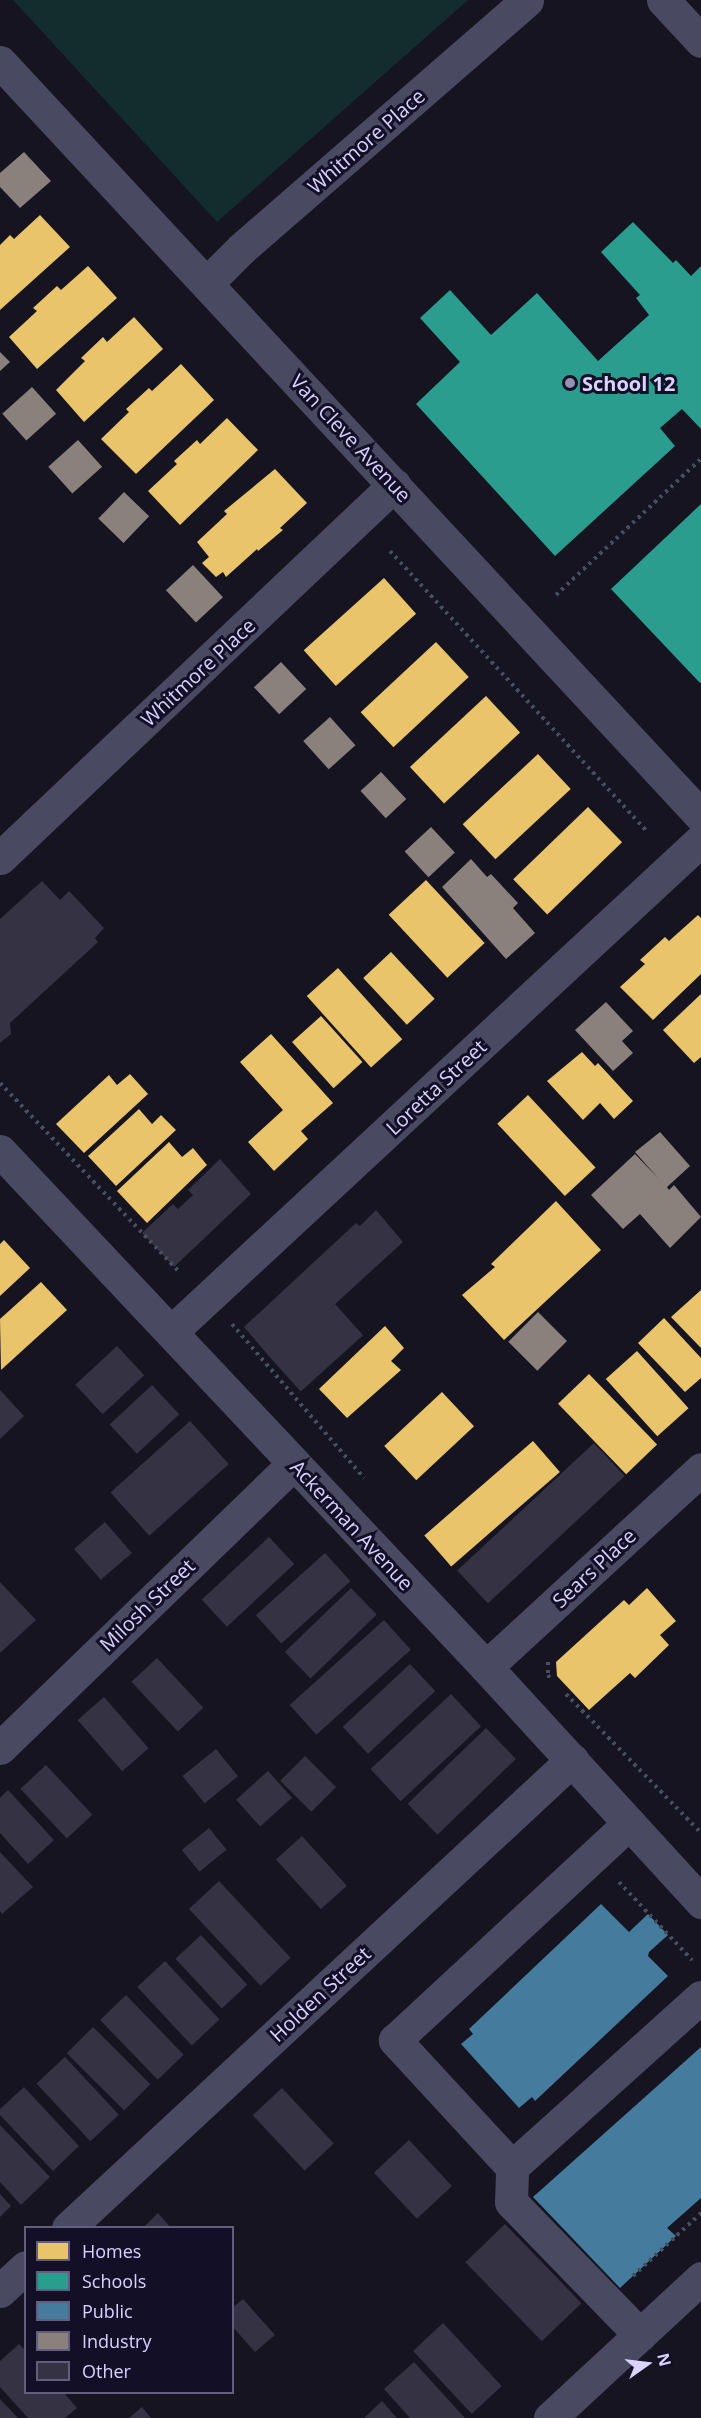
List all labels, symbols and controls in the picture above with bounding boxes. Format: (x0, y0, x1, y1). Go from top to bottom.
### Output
street label: Whitmore Place (303, 84, 429, 198)
street label: Van Cleve Avenue (286, 369, 416, 507)
place label: School 12 (582, 371, 675, 395)
marker: School 12 (563, 376, 577, 390)
street label: Whitmore Place (136, 613, 260, 731)
street label: Loretta Street (381, 1034, 491, 1140)
street label: Ackerman Avenue (286, 1455, 418, 1595)
street label: Sears Place (547, 1523, 641, 1613)
street label: Milosh Street (94, 1554, 200, 1656)
street label: Holden Street (265, 1941, 375, 2047)
legend (24, 2226, 234, 2394)
text: Homes (82, 2239, 141, 2263)
text: Schools (82, 2269, 146, 2293)
text: Public (82, 2299, 133, 2323)
text: Industry (82, 2329, 152, 2353)
north arrow (617, 2334, 677, 2394)
text: N (652, 2351, 677, 2369)
text: Other (82, 2359, 131, 2383)

